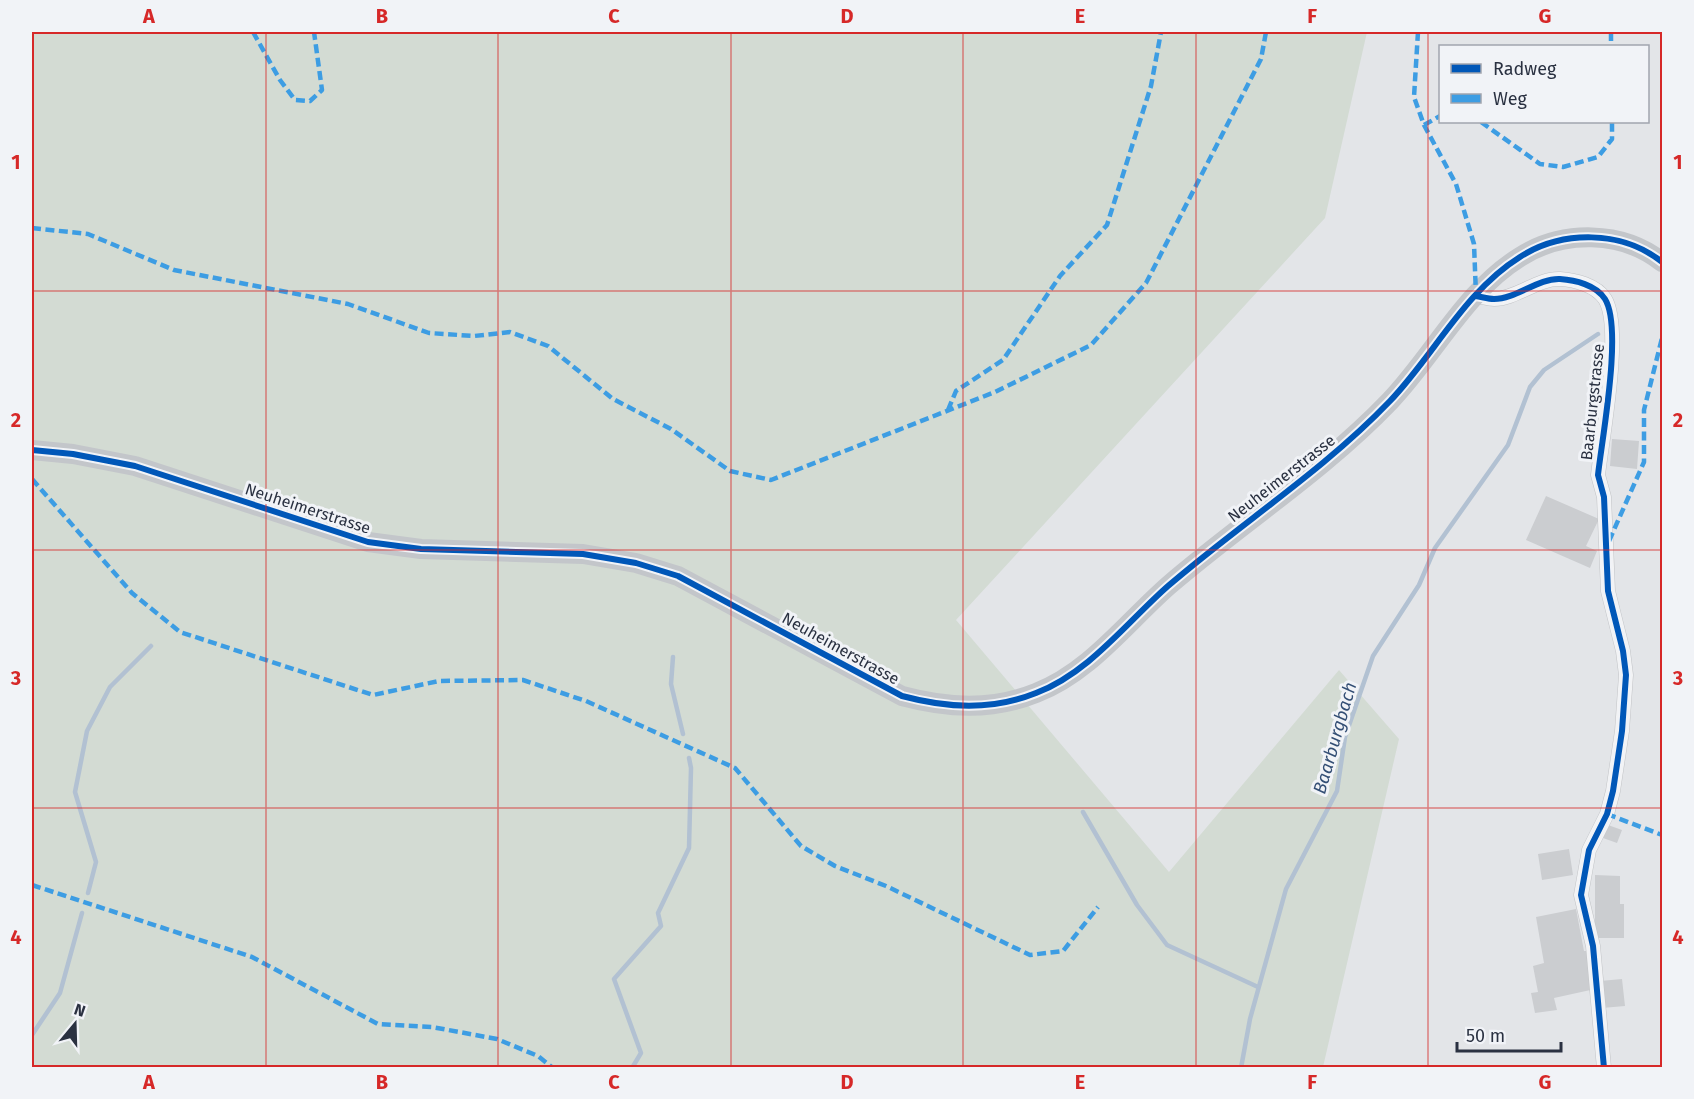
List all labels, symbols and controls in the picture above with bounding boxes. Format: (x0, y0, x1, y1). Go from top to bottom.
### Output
text: A (142, 4, 156, 28)
text: B (376, 4, 388, 28)
text: C (608, 4, 620, 28)
text: D (840, 4, 854, 28)
text: E (1075, 4, 1085, 28)
text: F (1307, 4, 1317, 28)
text: G (1539, 4, 1551, 28)
legend (1439, 45, 1649, 123)
text: Radweg (1493, 58, 1557, 80)
text: Weg (1493, 88, 1527, 110)
text: 1 (11, 150, 21, 174)
text: 1 (1673, 150, 1683, 174)
street label: Baarburgstrasse (1577, 343, 1608, 461)
text: 2 (11, 408, 21, 432)
text: 2 (1673, 408, 1683, 432)
street label: Neuheimerstrasse (1224, 431, 1339, 526)
street label: Neuheimerstrasse (243, 479, 373, 538)
street label: Neuheimerstrasse (779, 608, 903, 688)
text: 3 (10, 666, 21, 690)
text: 3 (1672, 666, 1683, 690)
water label: Baarburgbach (1309, 680, 1361, 796)
text: 4 (10, 925, 22, 949)
text: 4 (1672, 925, 1684, 949)
north arrow (45, 994, 105, 1054)
text: N (72, 1000, 88, 1021)
scale bar (1457, 1015, 1560, 1053)
text: 50 m (1466, 1025, 1505, 1047)
text: A (142, 1070, 156, 1094)
text: B (376, 1070, 388, 1094)
text: C (608, 1070, 620, 1094)
text: D (840, 1070, 854, 1094)
text: E (1075, 1070, 1085, 1094)
text: F (1307, 1070, 1317, 1094)
text: G (1539, 1070, 1551, 1094)

